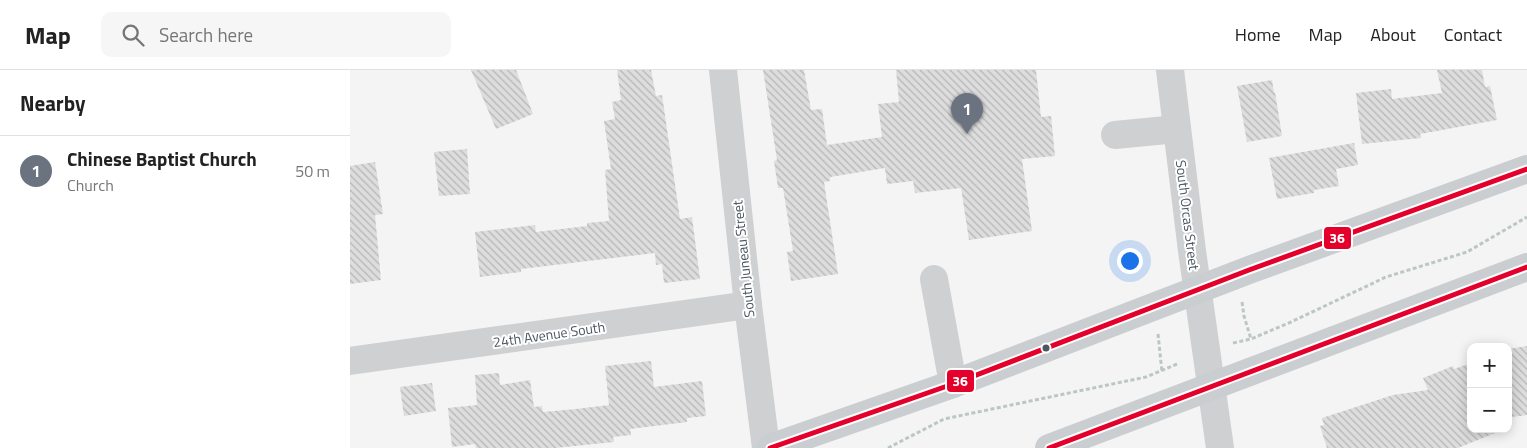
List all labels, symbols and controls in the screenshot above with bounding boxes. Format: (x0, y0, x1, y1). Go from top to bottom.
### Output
search box (101, 12, 451, 57)
text: Map (25, 17, 71, 53)
text: Search here (159, 20, 253, 49)
icon: search (119, 21, 147, 49)
text: Home (1235, 21, 1281, 48)
text: Map (1309, 21, 1342, 48)
text: About (1370, 21, 1416, 48)
text: Contact (1444, 21, 1502, 48)
text: Nearby (20, 87, 85, 119)
pin: 1 (951, 93, 983, 134)
text: Chinese Baptist Church (67, 144, 257, 173)
text: 1 (32, 159, 40, 183)
text: 50 m (295, 159, 330, 183)
street label: South Orcas Street (1171, 159, 1205, 271)
text: Church (67, 173, 114, 197)
street label: South Juneau Street (726, 199, 760, 319)
line badge: 36 (1323, 226, 1352, 250)
text: 36 (1329, 227, 1345, 248)
your location (1117, 248, 1143, 274)
street label: 24th Avenue South (492, 316, 606, 352)
unlabelled marker (1041, 343, 1051, 353)
map controls (1467, 343, 1512, 433)
button: + (1467, 343, 1512, 388)
line badge: 36 (946, 369, 975, 393)
text: 36 (952, 370, 968, 391)
button: − (1467, 388, 1512, 433)

